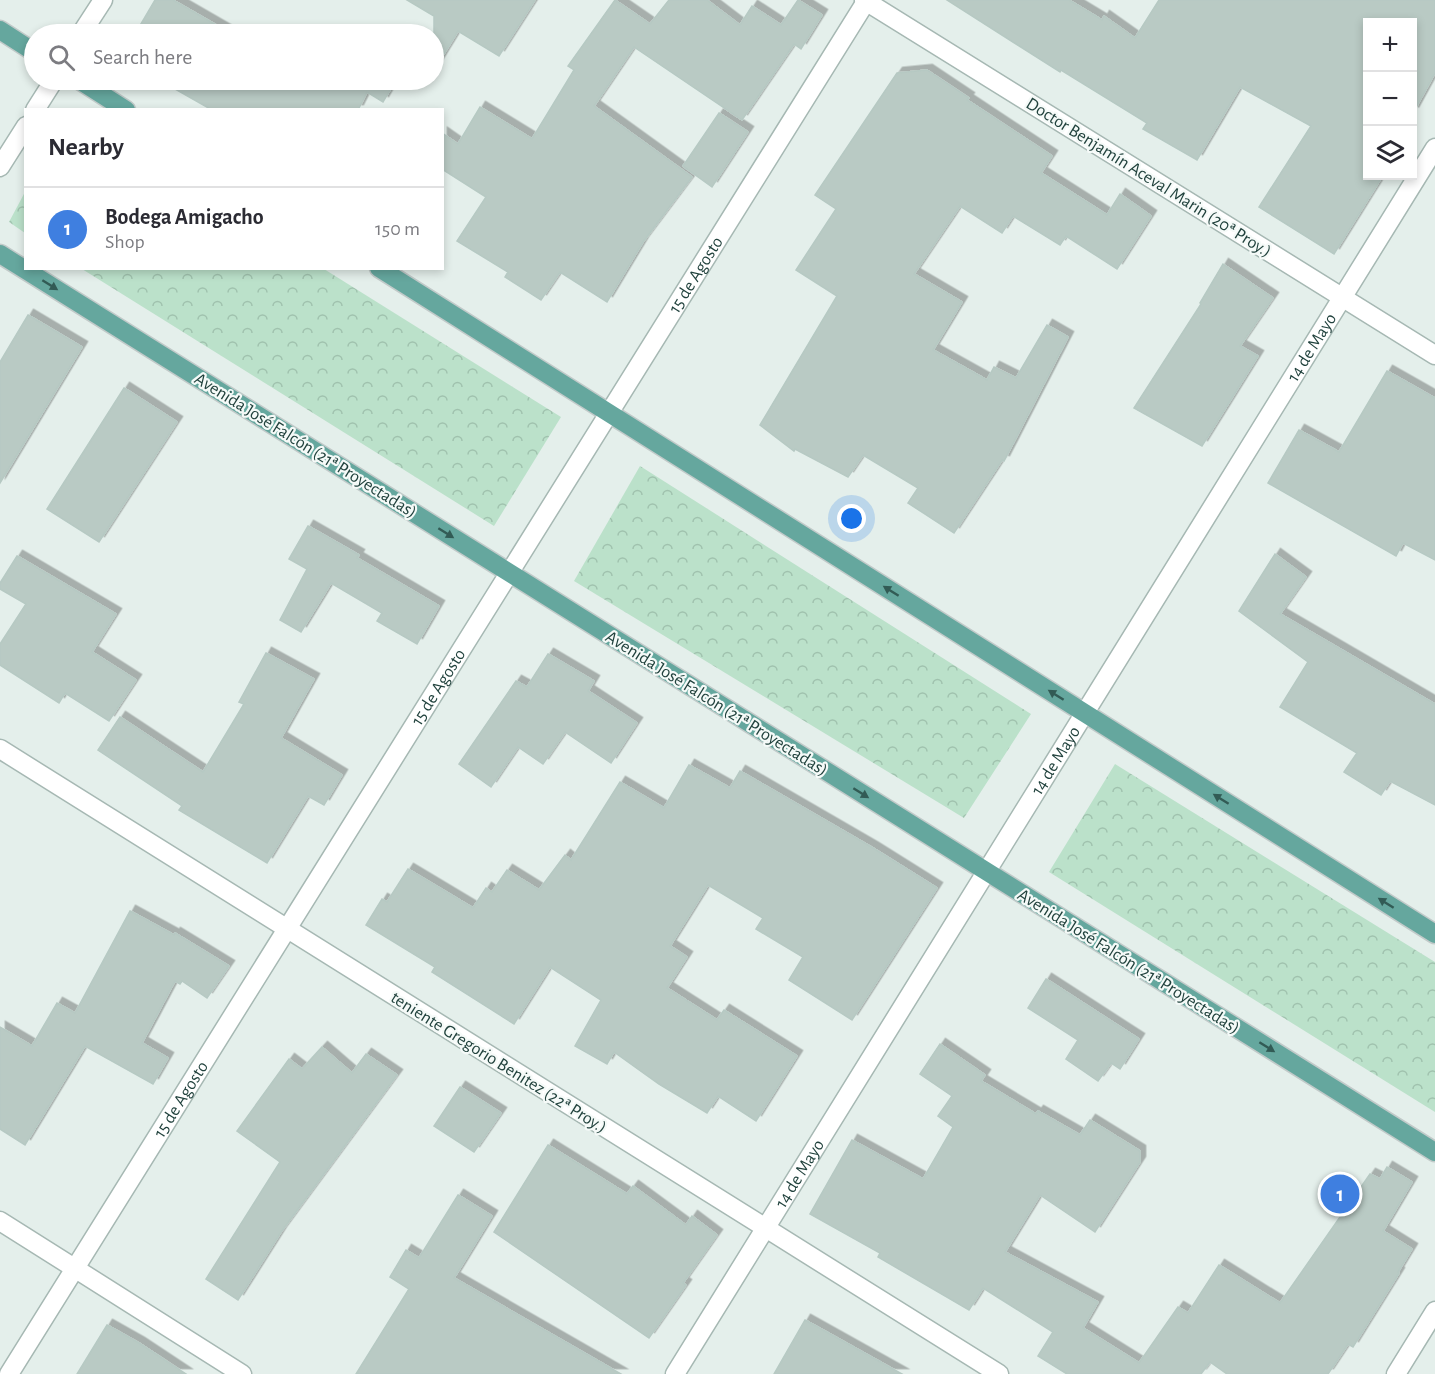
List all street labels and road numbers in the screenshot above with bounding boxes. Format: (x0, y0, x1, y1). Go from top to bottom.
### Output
street label: Doctor Benjamín Aceval Marin (20ª Proy.) (1023, 95, 1274, 261)
street label: 15 de Agosto (666, 234, 727, 317)
street label: 14 de Mayo (1284, 310, 1340, 385)
street label: Avenida José Falcón (21ª Proyectadas) (191, 370, 420, 522)
street label: Avenida José Falcón (21ª Proyectadas) (602, 628, 831, 780)
street label: 15 de Agosto (408, 646, 469, 729)
street label: 14 de Mayo (1028, 723, 1084, 798)
street label: Avenida José Falcón (21ª Proyectadas) (1014, 886, 1243, 1038)
street label: teniente Gregorio Benitez (22ª Proy.) (387, 989, 610, 1137)
street label: 15 de Agosto (151, 1058, 212, 1141)
street label: 14 de Mayo (772, 1136, 828, 1211)

